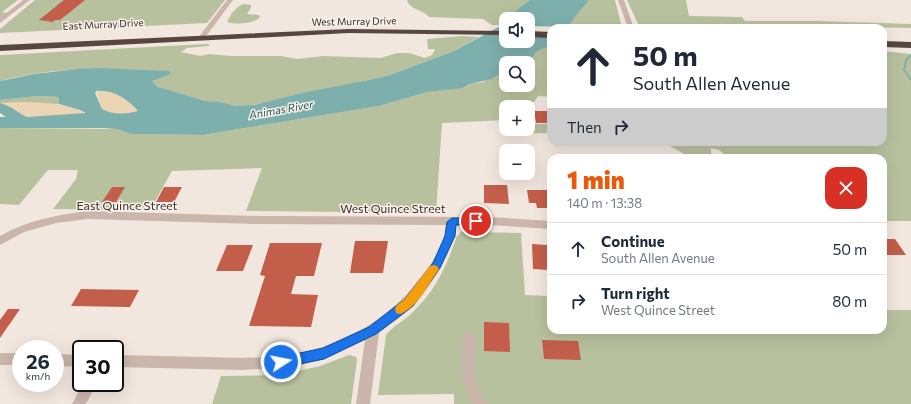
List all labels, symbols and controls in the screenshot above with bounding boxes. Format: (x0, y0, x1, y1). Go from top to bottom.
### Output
map controls (499, 12, 535, 180)
button: sound (499, 12, 535, 48)
street label: West Murray Drive (312, 14, 396, 28)
street label: East Murray Drive (62, 16, 144, 32)
text: 50 m (633, 38, 698, 72)
icon: ahead (567, 40, 619, 92)
button: search (499, 56, 535, 92)
text: South Allen Avenue (633, 72, 790, 94)
water label: Animas River (247, 97, 315, 121)
button: + (499, 100, 535, 136)
icon: right (610, 116, 632, 138)
text: Then (567, 118, 602, 136)
button: − (499, 144, 535, 180)
text: 1 min (567, 165, 625, 194)
button: close (825, 167, 867, 209)
text: 140 m · 13:38 (567, 195, 642, 211)
street label: East Quince Street (77, 198, 178, 212)
street label: West Quince Street (340, 201, 446, 215)
pin (459, 204, 493, 238)
icon: arrive (465, 210, 487, 232)
text: Continue (601, 232, 665, 250)
icon: ahead (567, 238, 589, 260)
text: 50 m (833, 240, 867, 258)
text: South Allen Avenue (601, 250, 715, 266)
text: Turn right (601, 284, 670, 302)
icon: right (567, 290, 589, 312)
text: 80 m (832, 292, 867, 310)
text: West Quince Street (601, 302, 715, 318)
speed limit sign: 30 (72, 340, 124, 392)
position arrow (260, 341, 302, 383)
text: 26 (26, 349, 50, 373)
text: km/h (26, 370, 50, 382)

